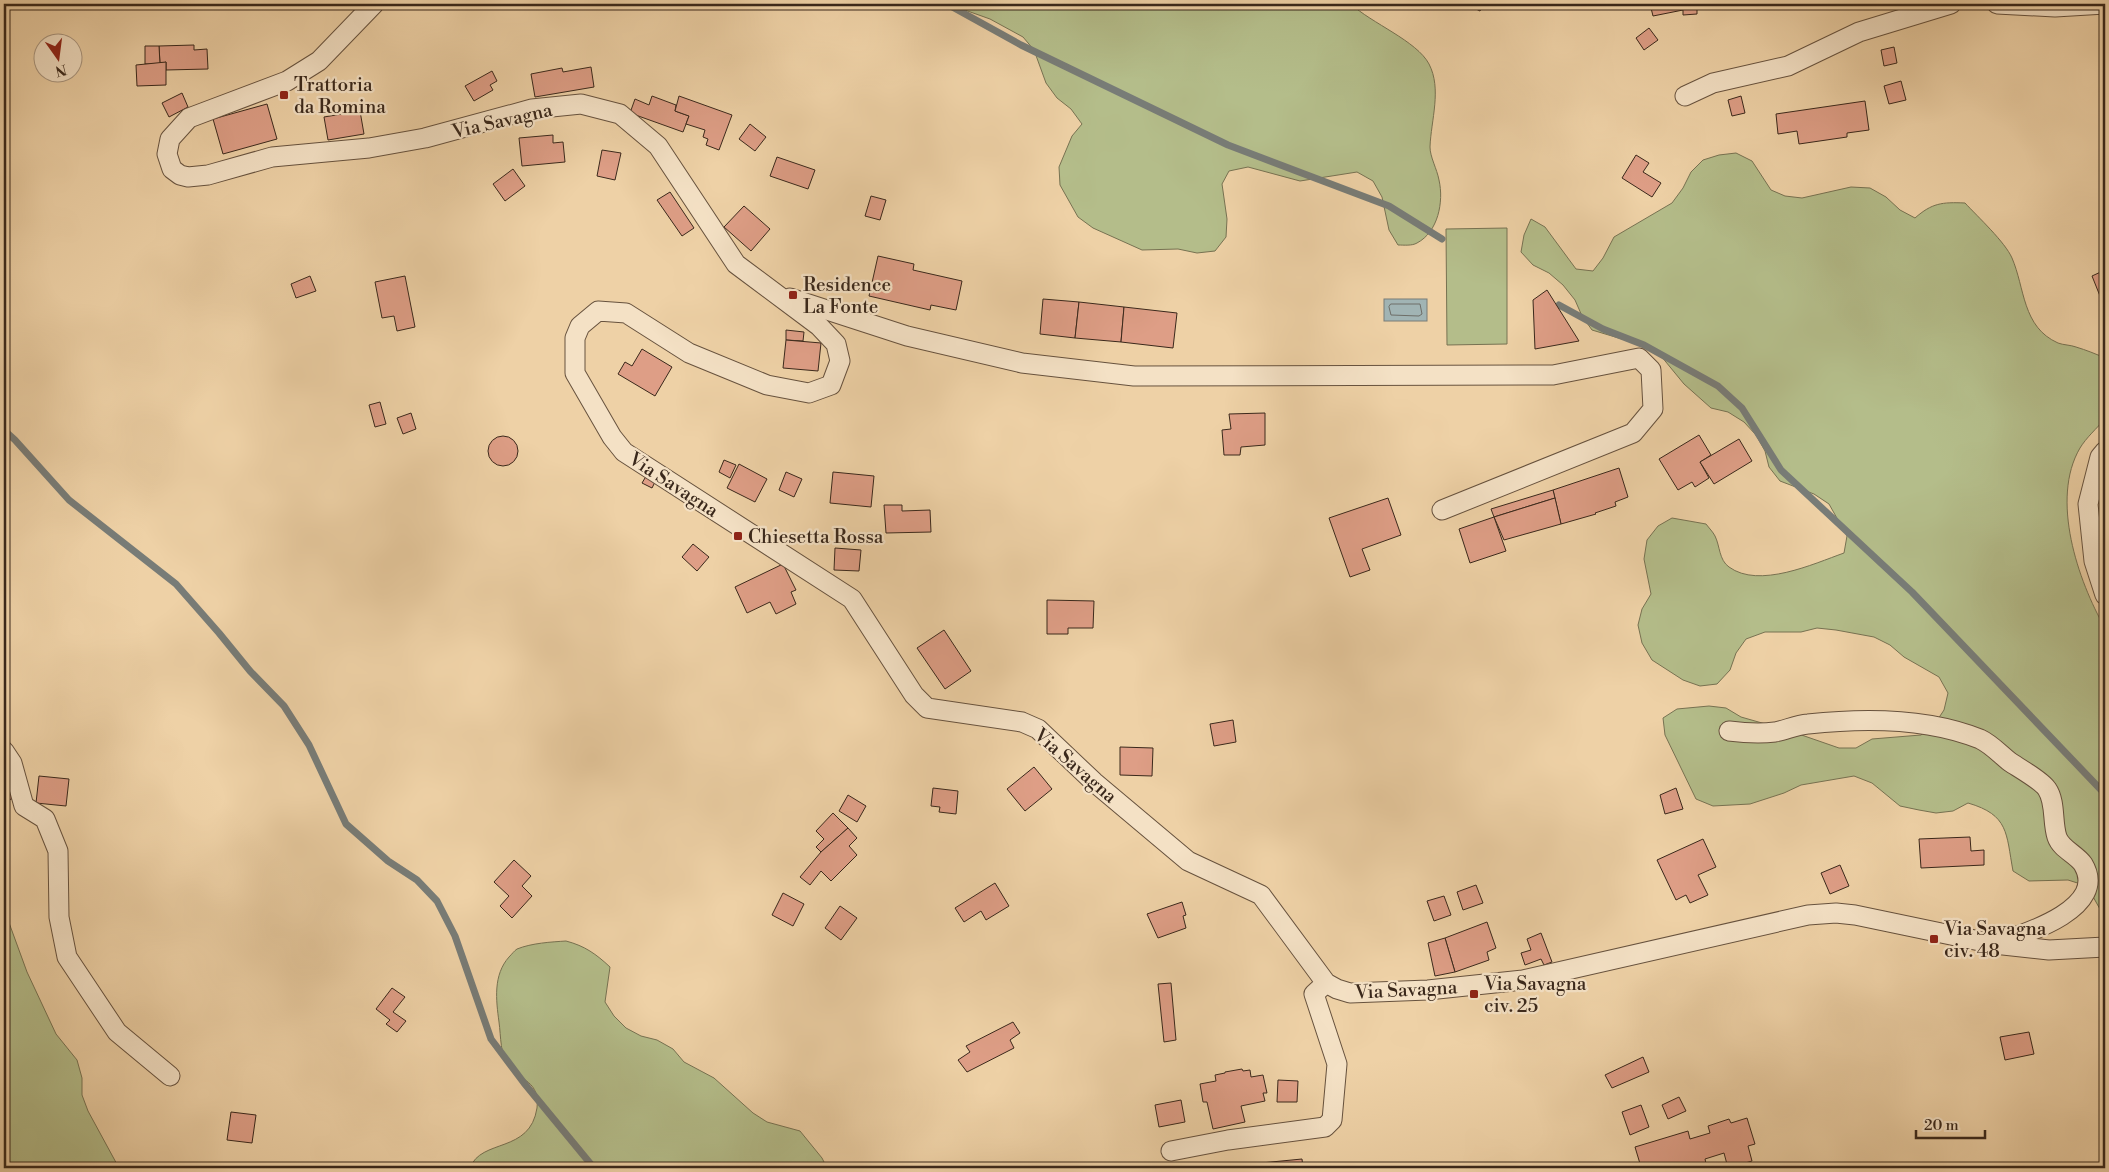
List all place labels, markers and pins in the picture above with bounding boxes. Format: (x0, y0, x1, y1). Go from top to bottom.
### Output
place label: Trattoria da Romina (294, 73, 386, 119)
marker: Trattoria da Romina (278, 89, 290, 101)
place label: Residence La Fonte (803, 273, 891, 319)
marker: Residence La Fonte (787, 289, 799, 301)
place label: Chiesetta Rossa (748, 525, 884, 549)
marker: Chiesetta Rossa (732, 530, 744, 542)
place label: Via Savagna civ. 48 (1943, 917, 2047, 963)
marker: Via Savagna civ. 48 (1928, 933, 1940, 945)
place label: Via Savagna civ. 25 (1483, 972, 1587, 1018)
marker: Via Savagna civ. 25 (1468, 988, 1480, 1000)

